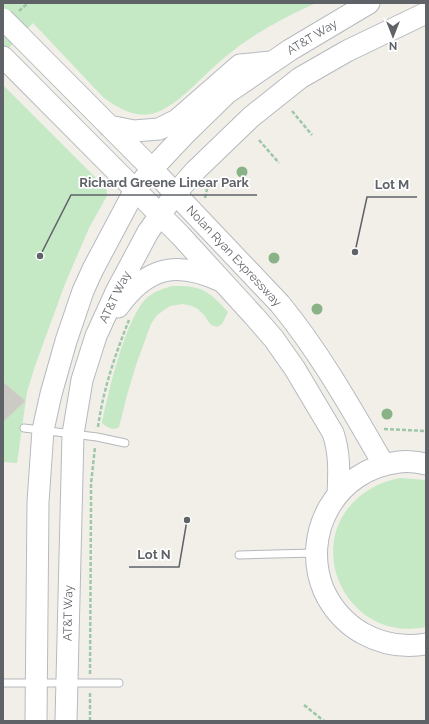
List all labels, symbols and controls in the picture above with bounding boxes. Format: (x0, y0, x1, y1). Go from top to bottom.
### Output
street label: AT&T Way (284, 16, 340, 57)
north arrow (373, 16, 413, 56)
text: N (389, 39, 397, 52)
callout: Richard Greene Linear Park (71, 170, 257, 195)
callout: Lot M (367, 172, 417, 197)
text: Richard Greene Linear Park (79, 175, 249, 190)
text: Lot M (375, 177, 409, 192)
street label: Nolan Ryan Expressway (184, 203, 285, 310)
street label: AT&T Way (96, 268, 134, 325)
callout: Lot N (129, 542, 179, 567)
text: Lot N (137, 547, 171, 562)
street label: AT&T Way (61, 584, 75, 641)

